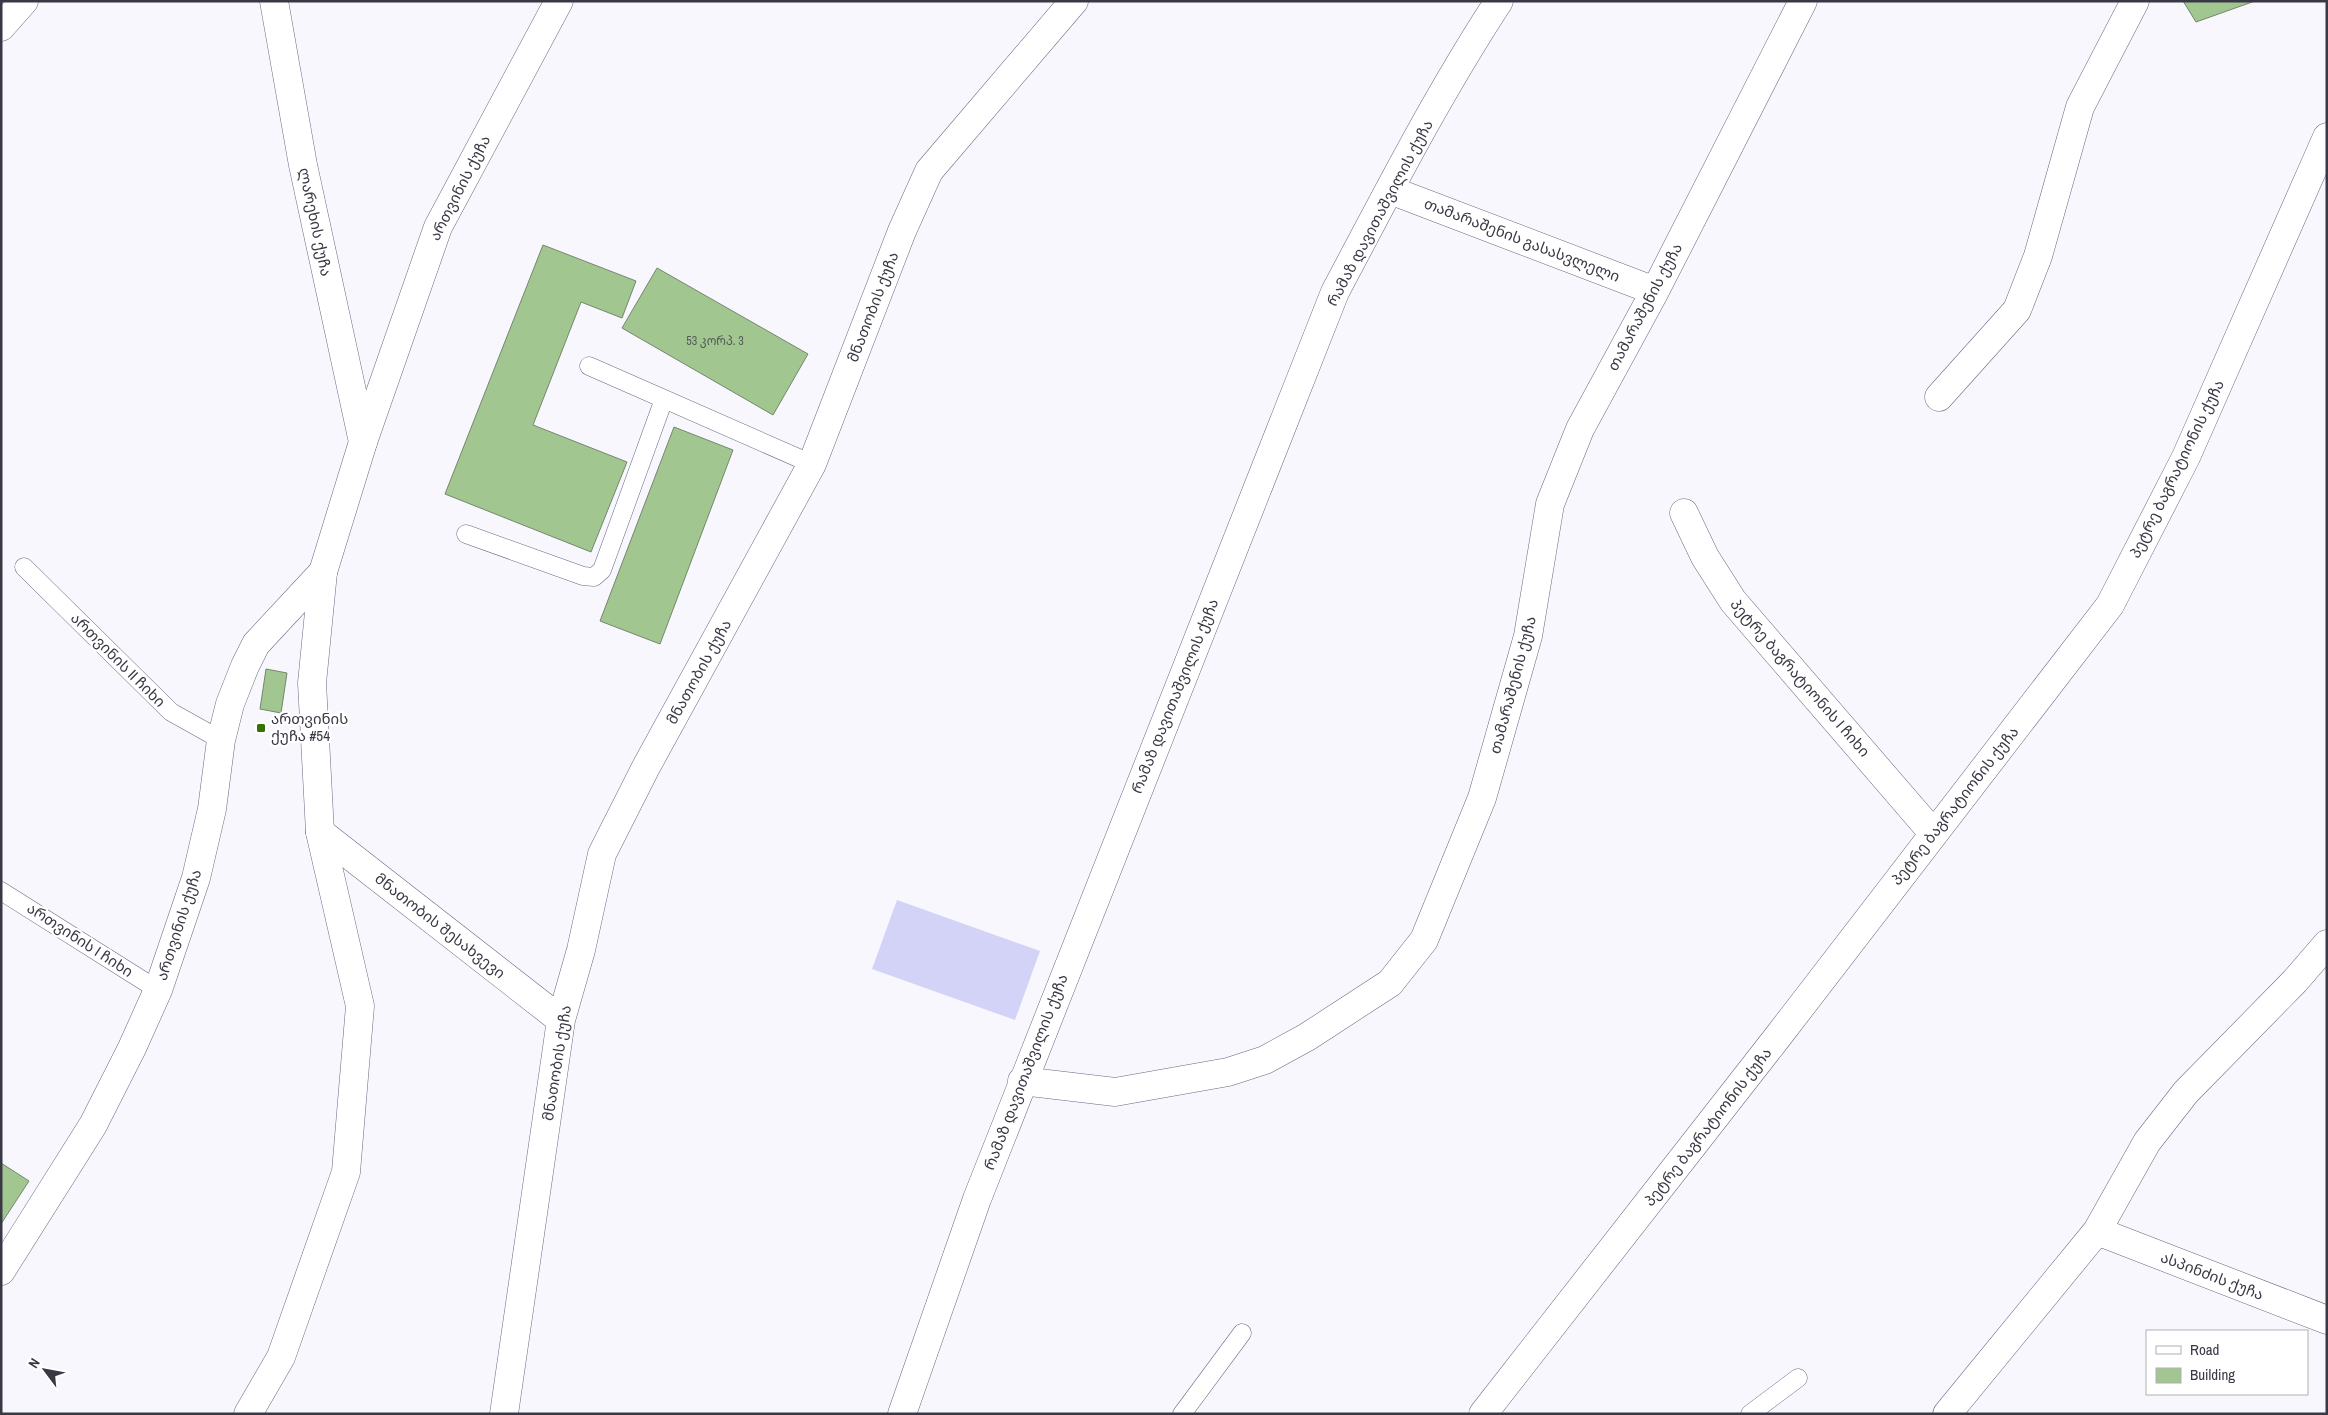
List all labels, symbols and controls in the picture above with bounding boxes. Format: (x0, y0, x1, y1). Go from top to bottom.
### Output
street label: რამაზ დავითაშვილის ქუჩა (1321, 116, 1438, 310)
street label: ართვინის ქუჩა (424, 131, 495, 244)
street label: ლარეხის ქუჩა (294, 166, 337, 278)
street label: თამარაშენის გასასვლელი (1421, 192, 1623, 287)
street label: თამარაშენის ქუჩა (1602, 239, 1687, 374)
street label: მნათობის ქუჩა (842, 248, 903, 365)
house number: 53 კორპ. 3 (686, 333, 744, 349)
street label: პეტრე ბაგრატიონის ქუჩა (2124, 376, 2229, 562)
street label: პეტრე ბაგრატიონის I ჩიხი (1726, 594, 1875, 761)
street label: რამაზ დავითაშვილის ქუჩა (1126, 595, 1223, 796)
street label: ართვინის II ჩიხი (66, 608, 170, 712)
street label: თამარაშენის ქუჩა (1484, 614, 1541, 756)
street label: მნათობის ქუჩა (661, 616, 736, 728)
place label: ართვინის ქუჩა #54 (271, 708, 348, 746)
marker: ართვინის ქუჩა #54 (255, 722, 267, 734)
street label: პეტრე ბაგრატიონის ქუჩა (1886, 722, 2023, 889)
street label: ართვინის ქუჩა (151, 867, 206, 983)
street label: მნათობის შესახვევი (371, 868, 510, 983)
street label: ართვინის I ჩიხი (23, 897, 137, 982)
street label: რამაზ დავითაშვილის ქუჩა (978, 971, 1073, 1173)
street label: მნათობის ქუჩა (537, 1004, 576, 1122)
street label: პეტრე ბაგრატიონის ქუჩა (1639, 1043, 1776, 1210)
street label: ასპინძის ქუჩა (2158, 1246, 2267, 1305)
legend (2146, 1330, 2308, 1395)
text: Road (2190, 1339, 2219, 1360)
north arrow (20, 1345, 70, 1395)
text: N (24, 1355, 44, 1371)
text: Building (2190, 1364, 2235, 1385)

